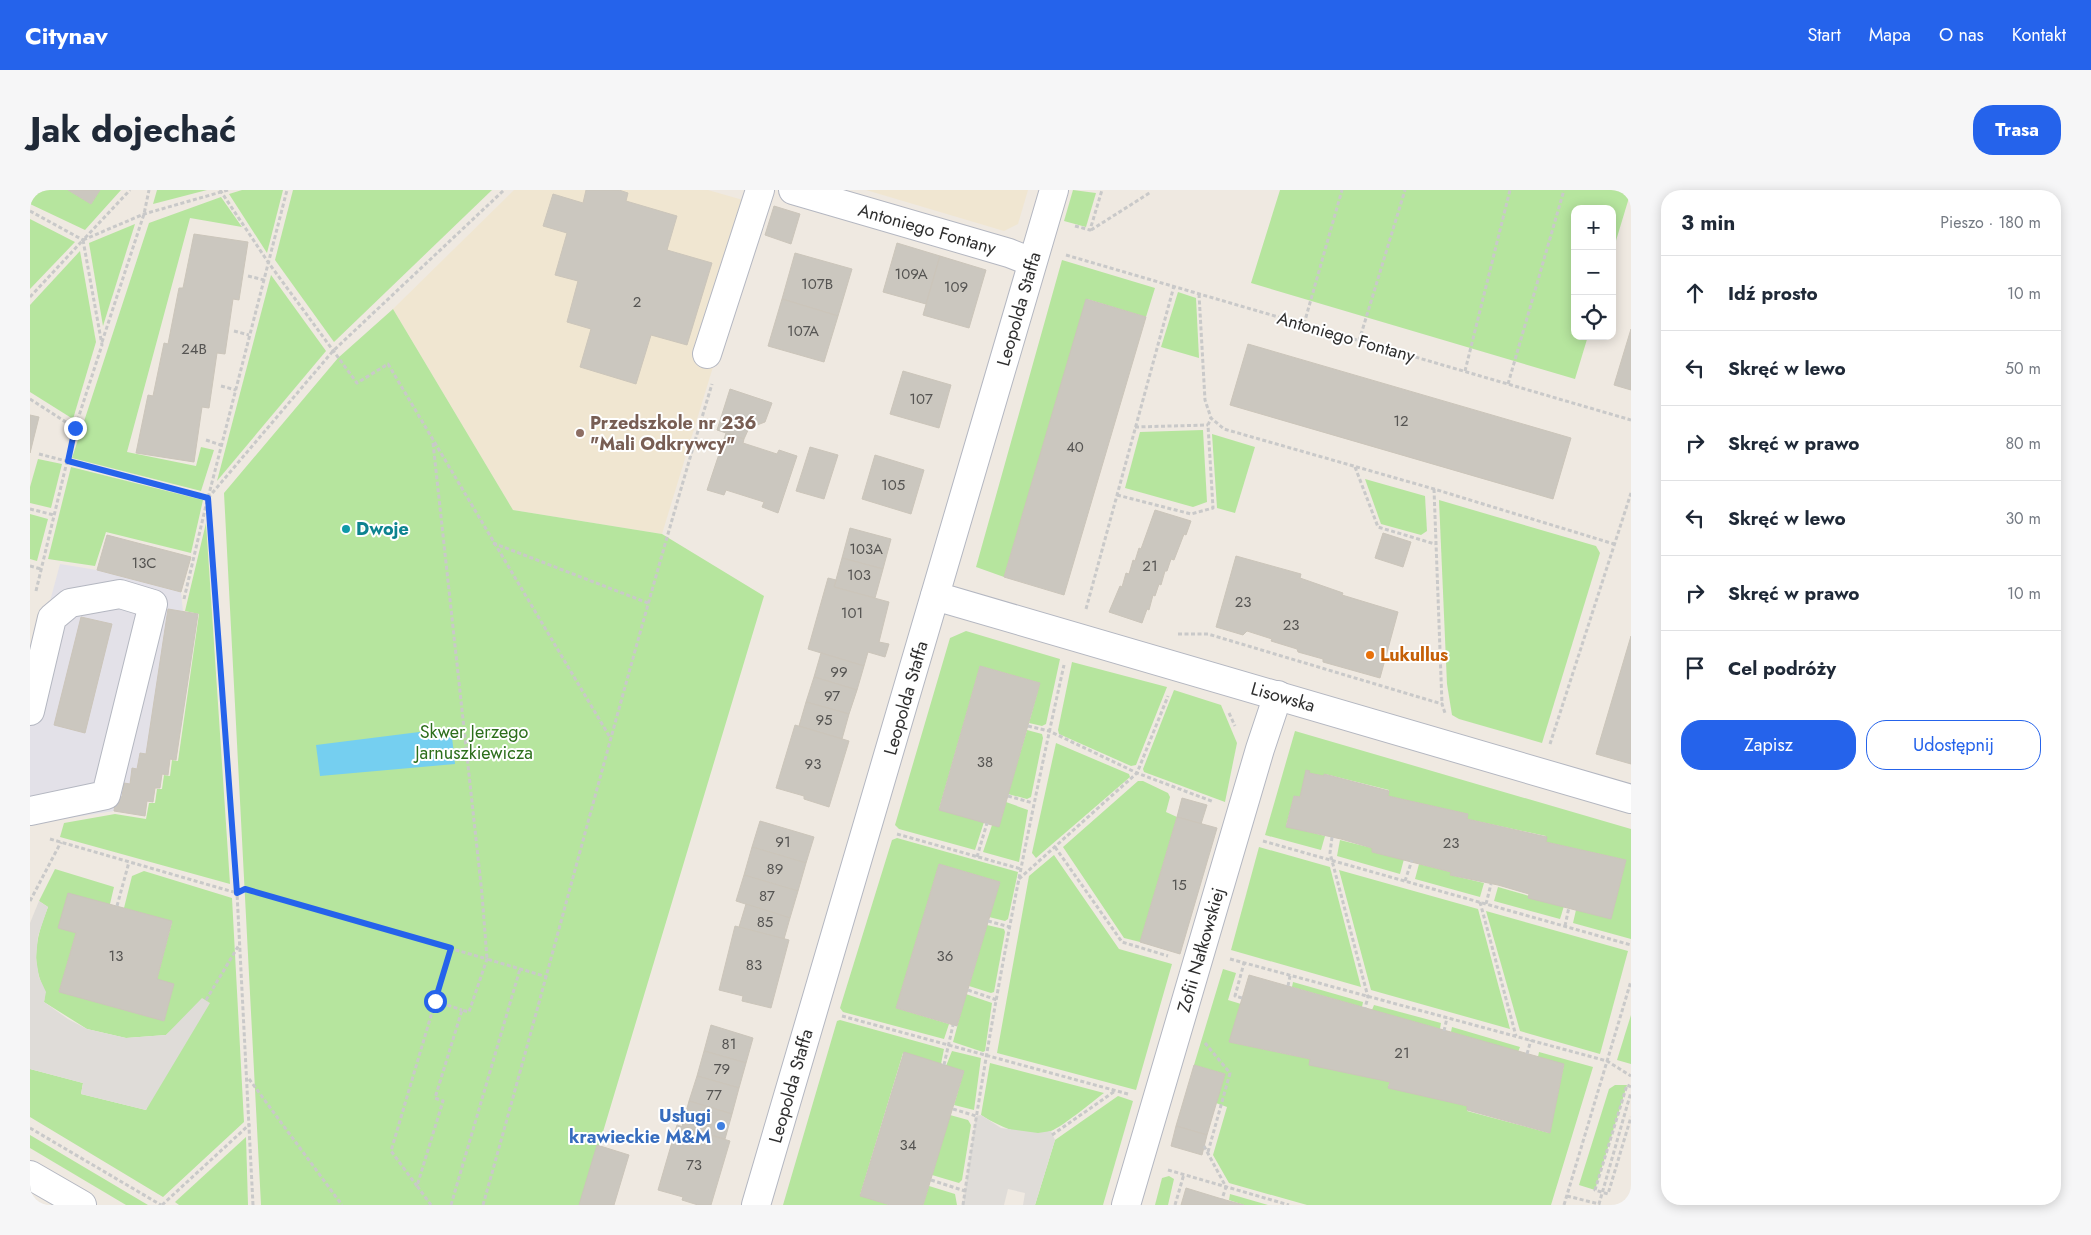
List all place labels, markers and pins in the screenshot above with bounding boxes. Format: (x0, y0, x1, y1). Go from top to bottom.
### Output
place label: Przedszkole nr 236 "Mali Odkrywcy" (590, 410, 756, 457)
marker: Przedszkole nr 236 "Mali Odkrywcy" (574, 427, 586, 439)
place label: Dwoje (356, 516, 409, 542)
marker: Dwoje (340, 523, 352, 535)
place label: Lukullus (1380, 642, 1448, 668)
marker: Lukullus (1364, 649, 1376, 661)
place label: Usługi krawieckie M&M (569, 1103, 711, 1150)
marker: Usługi krawieckie M&M (715, 1120, 727, 1132)

